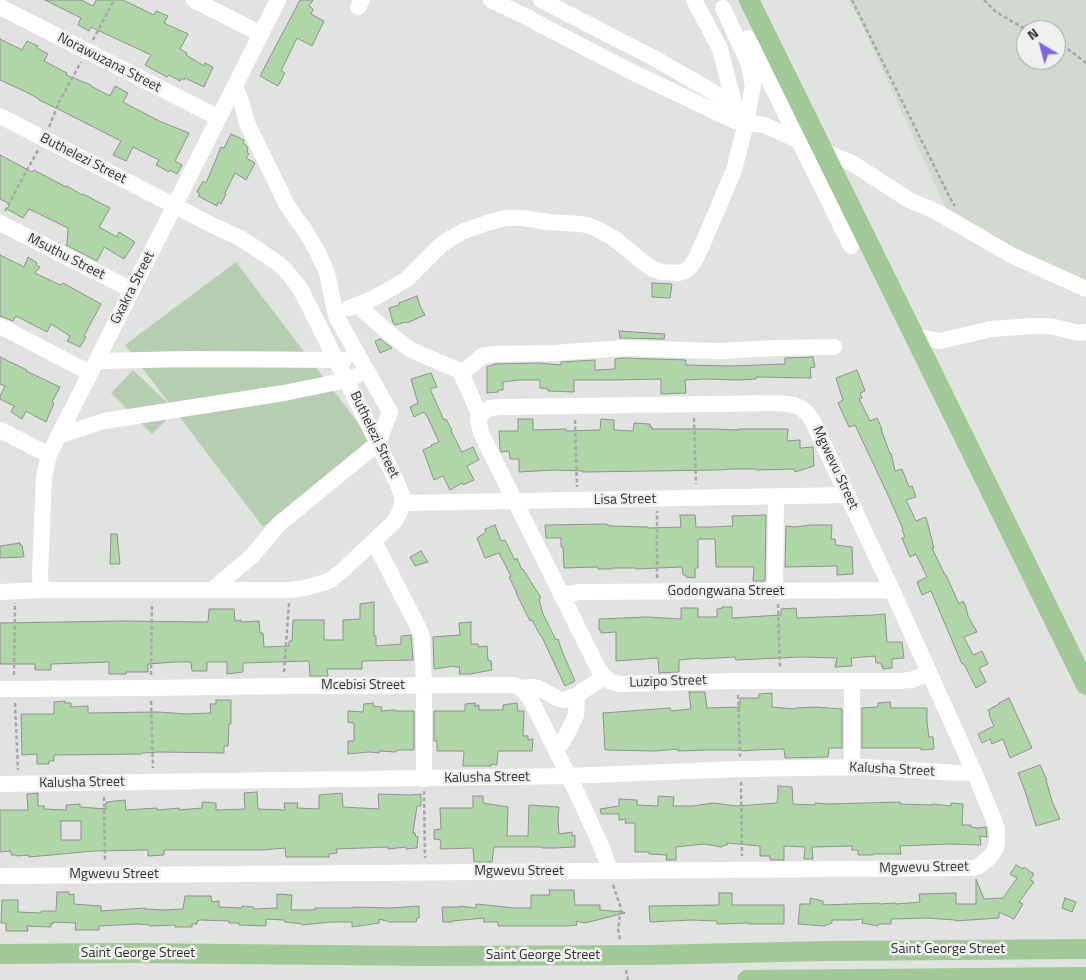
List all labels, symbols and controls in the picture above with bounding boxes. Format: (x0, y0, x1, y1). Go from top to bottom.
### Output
north arrow (1016, 20, 1066, 70)
text: N (1022, 22, 1042, 45)
street label: Norawuzana Street (54, 30, 164, 96)
street label: Buthelezi Street (37, 130, 129, 188)
street label: Msuthu Street (24, 230, 108, 284)
street label: Gxakra Street (107, 249, 159, 327)
street label: Buthelezi Street (346, 389, 402, 481)
street label: Mgwevu Street (808, 424, 862, 512)
street label: Lisa Street (594, 491, 656, 509)
street label: Godongwana Street (668, 584, 784, 600)
street label: Luzipo Street (629, 672, 707, 692)
street label: Mcebisi Street (321, 678, 405, 694)
street label: Kalusha Street (849, 759, 935, 781)
street label: Kalusha Street (444, 769, 530, 787)
street label: Kalusha Street (39, 774, 125, 792)
street label: Mgwevu Street (879, 859, 969, 877)
street label: Mgwevu Street (474, 864, 564, 880)
street label: Mgwevu Street (69, 867, 159, 883)
street label: Saint George Street (891, 942, 1005, 958)
street label: Saint George Street (81, 946, 195, 962)
street label: Saint George Street (486, 948, 600, 964)

